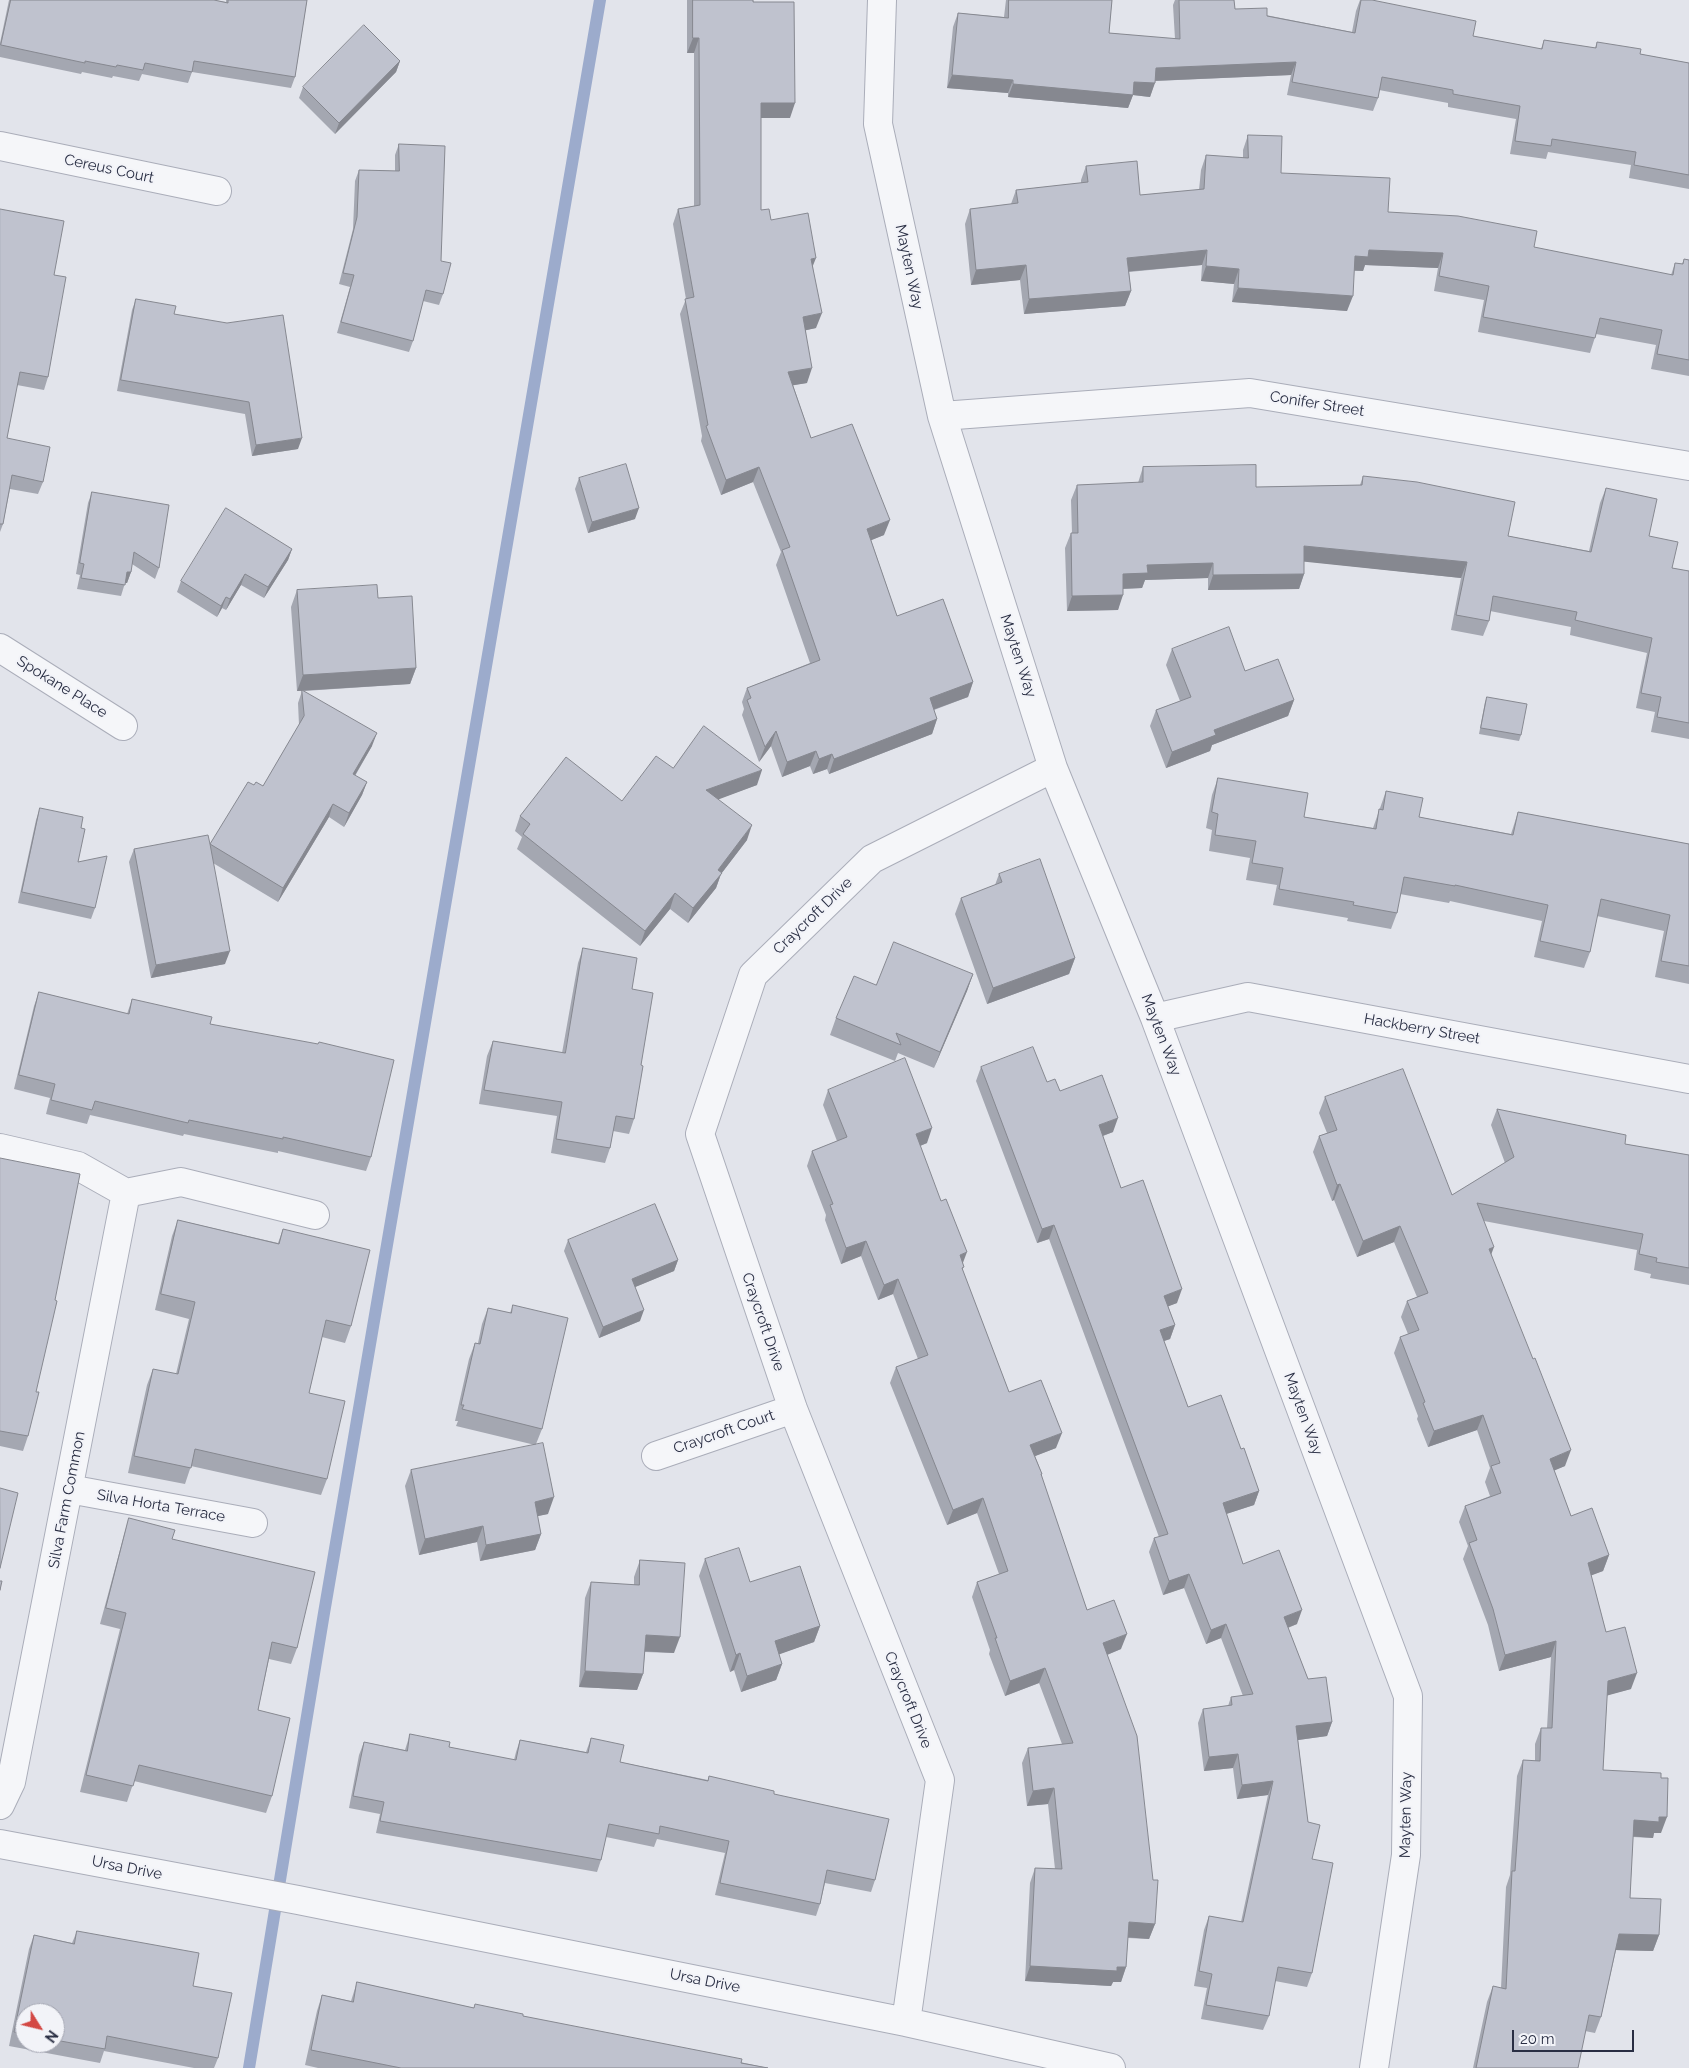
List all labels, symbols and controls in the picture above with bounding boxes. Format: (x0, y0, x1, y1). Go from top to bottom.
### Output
street label: Cereus Court (62, 151, 156, 187)
street label: Mayten Way (891, 223, 927, 311)
street label: Conifer Street (1268, 388, 1366, 420)
street label: Mayten Way (996, 612, 1040, 700)
street label: Spokane Place (13, 652, 111, 722)
street label: Craycroft Drive (770, 874, 856, 958)
street label: Mayten Way (1137, 991, 1185, 1079)
street label: Hackberry Street (1363, 1010, 1481, 1048)
street label: Craycroft Drive (738, 1270, 788, 1374)
street label: Mayten Way (1280, 1370, 1326, 1458)
street label: Craycroft Court (671, 1406, 777, 1458)
street label: Silva Farm Common (45, 1430, 89, 1570)
street label: Silva Horta Terrace (95, 1486, 227, 1526)
street label: Craycroft Drive (880, 1649, 936, 1751)
street label: Mayten Way (1396, 1772, 1416, 1858)
street label: Ursa Drive (90, 1852, 164, 1884)
street label: Ursa Drive (668, 1965, 742, 1997)
north arrow (15, 2003, 65, 2053)
scale bar (1514, 2020, 1636, 2052)
text: N (42, 2027, 61, 2045)
text: 20 m (1520, 2030, 1555, 2048)

